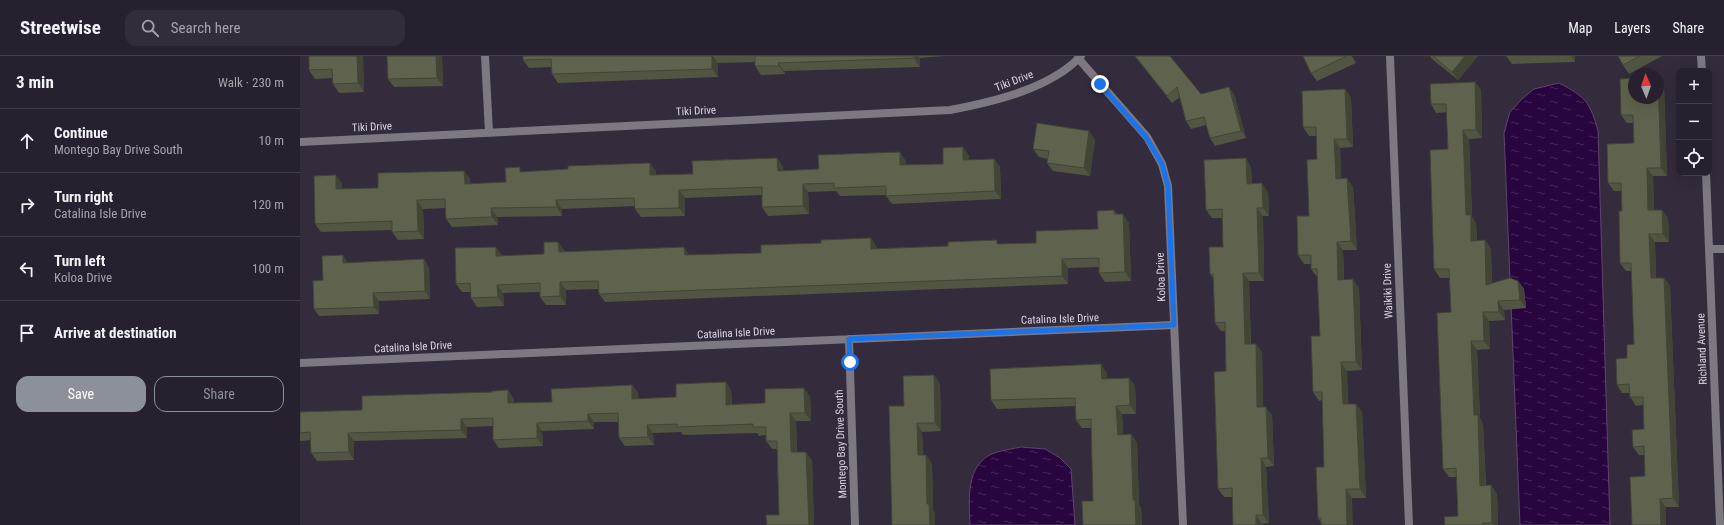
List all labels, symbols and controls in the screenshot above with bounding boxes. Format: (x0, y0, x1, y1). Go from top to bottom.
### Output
search box (125, 10, 405, 46)
text: Streetwise (20, 16, 101, 39)
icon: search (139, 17, 161, 39)
text: Search here (171, 19, 241, 37)
text: Map (1568, 20, 1592, 36)
text: Layers (1614, 20, 1651, 36)
text: Share (1673, 20, 1704, 36)
street label: Tiki Drive (993, 68, 1035, 94)
north arrow (1628, 68, 1664, 104)
map controls (1676, 68, 1712, 176)
button: + (1676, 68, 1712, 104)
text: 3 min (16, 72, 54, 92)
text: Walk · 230 m (218, 75, 284, 90)
route end (1091, 75, 1109, 93)
street label: Tiki Drive (676, 103, 716, 119)
button: − (1676, 104, 1712, 140)
street label: Tiki Drive (352, 119, 392, 135)
text: Continue (54, 124, 108, 142)
icon: ahead (16, 130, 38, 152)
text: 10 m (258, 133, 284, 148)
button: locate (1676, 140, 1712, 176)
text: Montego Bay Drive South (54, 142, 183, 157)
text: Turn right (54, 188, 113, 206)
icon: right (16, 194, 38, 216)
text: 120 m (252, 197, 284, 212)
text: Catalina Isle Drive (54, 206, 146, 221)
text: Turn left (54, 252, 105, 270)
street label: Koloa Drive (1154, 252, 1168, 302)
icon: left (16, 258, 38, 280)
text: 100 m (252, 261, 284, 276)
street label: Waikiki Drive (1381, 263, 1395, 319)
text: Koloa Drive (54, 270, 112, 285)
street label: Catalina Isle Drive (1021, 311, 1099, 327)
street label: Richland Avenue (1694, 313, 1710, 385)
icon: arrive (16, 322, 38, 344)
text: Arrive at destination (54, 324, 177, 342)
street label: Catalina Isle Drive (697, 324, 775, 342)
street label: Catalina Isle Drive (374, 338, 452, 356)
route start (841, 353, 859, 371)
button: Save (16, 376, 146, 412)
button: Share (154, 376, 284, 412)
street label: Montego Bay Drive South (833, 389, 849, 499)

